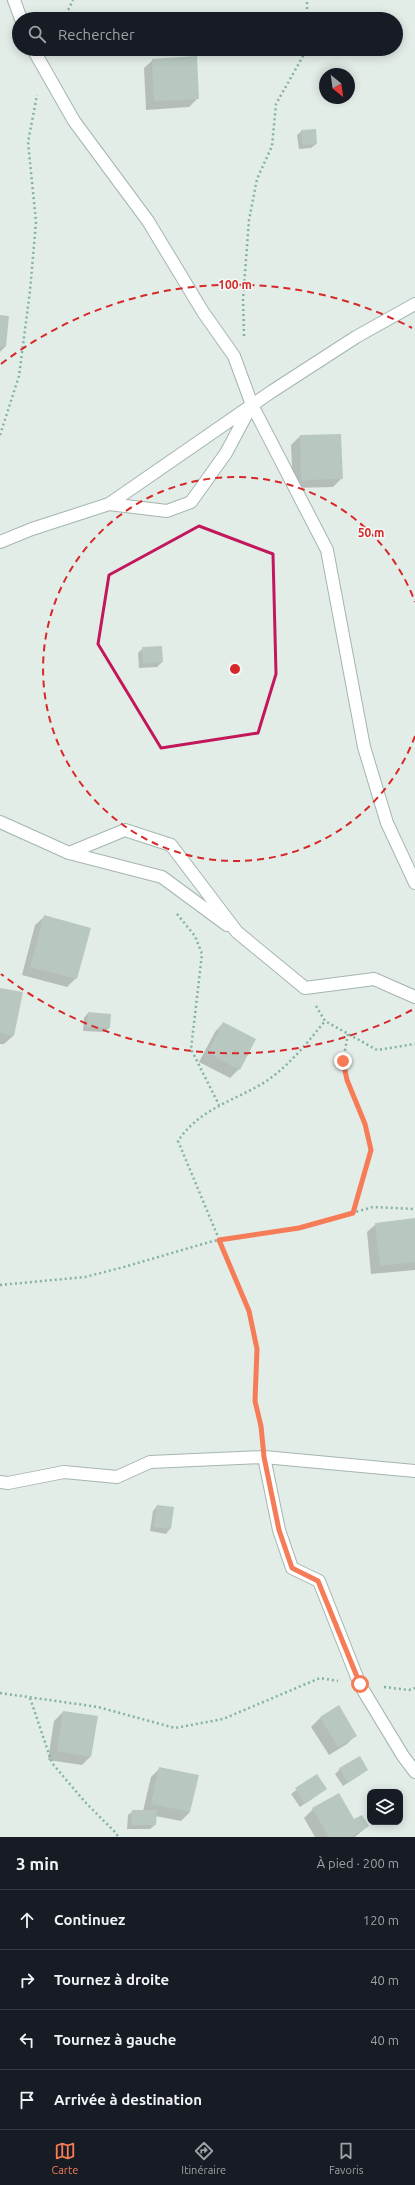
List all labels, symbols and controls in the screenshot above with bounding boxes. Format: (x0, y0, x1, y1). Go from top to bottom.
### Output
search box (12, 12, 403, 56)
icon: search (26, 23, 48, 45)
text: Rechercher (58, 26, 135, 43)
north arrow (319, 68, 355, 104)
text: 100 m (218, 278, 252, 291)
text: 50 m (358, 526, 384, 539)
centre of rings (228, 662, 242, 676)
route end (334, 1052, 352, 1070)
route start (351, 1675, 369, 1693)
map controls (367, 1789, 403, 1825)
button: layers (367, 1789, 403, 1825)
text: 3 min (16, 1854, 59, 1873)
text: À pied · 200 m (317, 1856, 399, 1870)
icon: ahead (16, 1909, 38, 1931)
text: Continuez (54, 1911, 125, 1928)
text: 120 m (363, 1913, 399, 1927)
icon: right (16, 1969, 38, 1991)
text: Tournez à droite (54, 1971, 169, 1988)
text: 40 m (370, 1973, 399, 1987)
icon: left (16, 2029, 38, 2051)
text: Tournez à gauche (54, 2031, 177, 2048)
text: 40 m (370, 2033, 399, 2047)
icon: arrive (16, 2089, 38, 2111)
text: Arrivée à destination (54, 2091, 202, 2108)
tab: Carte (51, 2140, 78, 2176)
tab: Itinéraire (181, 2140, 226, 2176)
tab: Favoris (329, 2140, 364, 2176)

